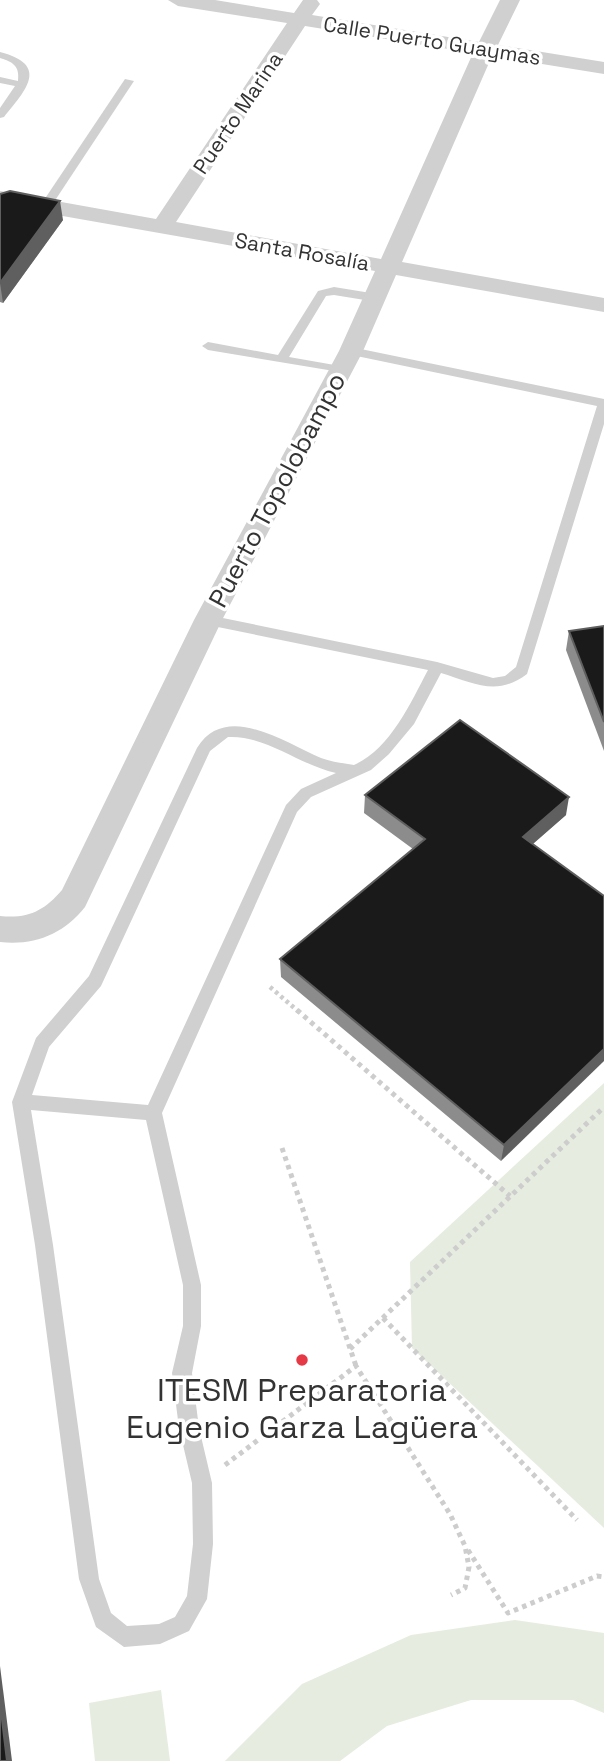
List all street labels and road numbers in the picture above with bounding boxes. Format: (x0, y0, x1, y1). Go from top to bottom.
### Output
street label: Calle Puerto Guaymas (321, 10, 543, 71)
street label: Puerto Marina (187, 46, 288, 179)
street label: Santa Rosalía (233, 226, 372, 277)
street label: Puerto Topolobampo (201, 367, 353, 613)

